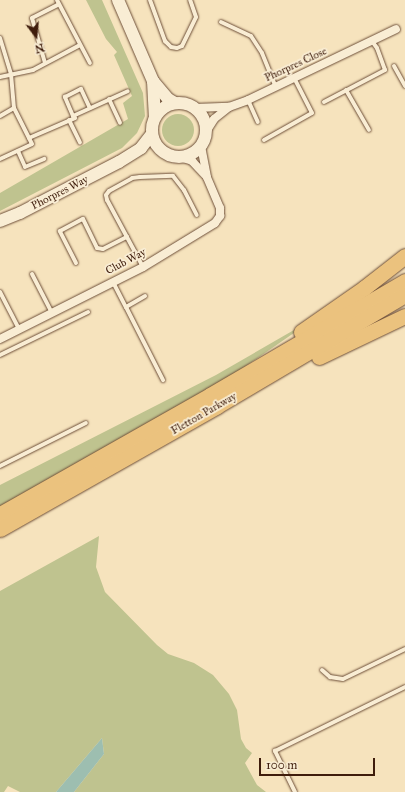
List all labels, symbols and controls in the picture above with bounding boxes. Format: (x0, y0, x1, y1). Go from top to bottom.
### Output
north arrow (16, 16, 56, 56)
text: N (33, 40, 46, 56)
street label: Phorpres Close (263, 45, 329, 85)
street label: Phorpres Way (29, 173, 91, 213)
street label: Club Way (104, 246, 148, 278)
street label: Fletton Parkway (169, 390, 239, 438)
scale bar (261, 750, 377, 776)
text: 100 m (266, 758, 297, 772)

